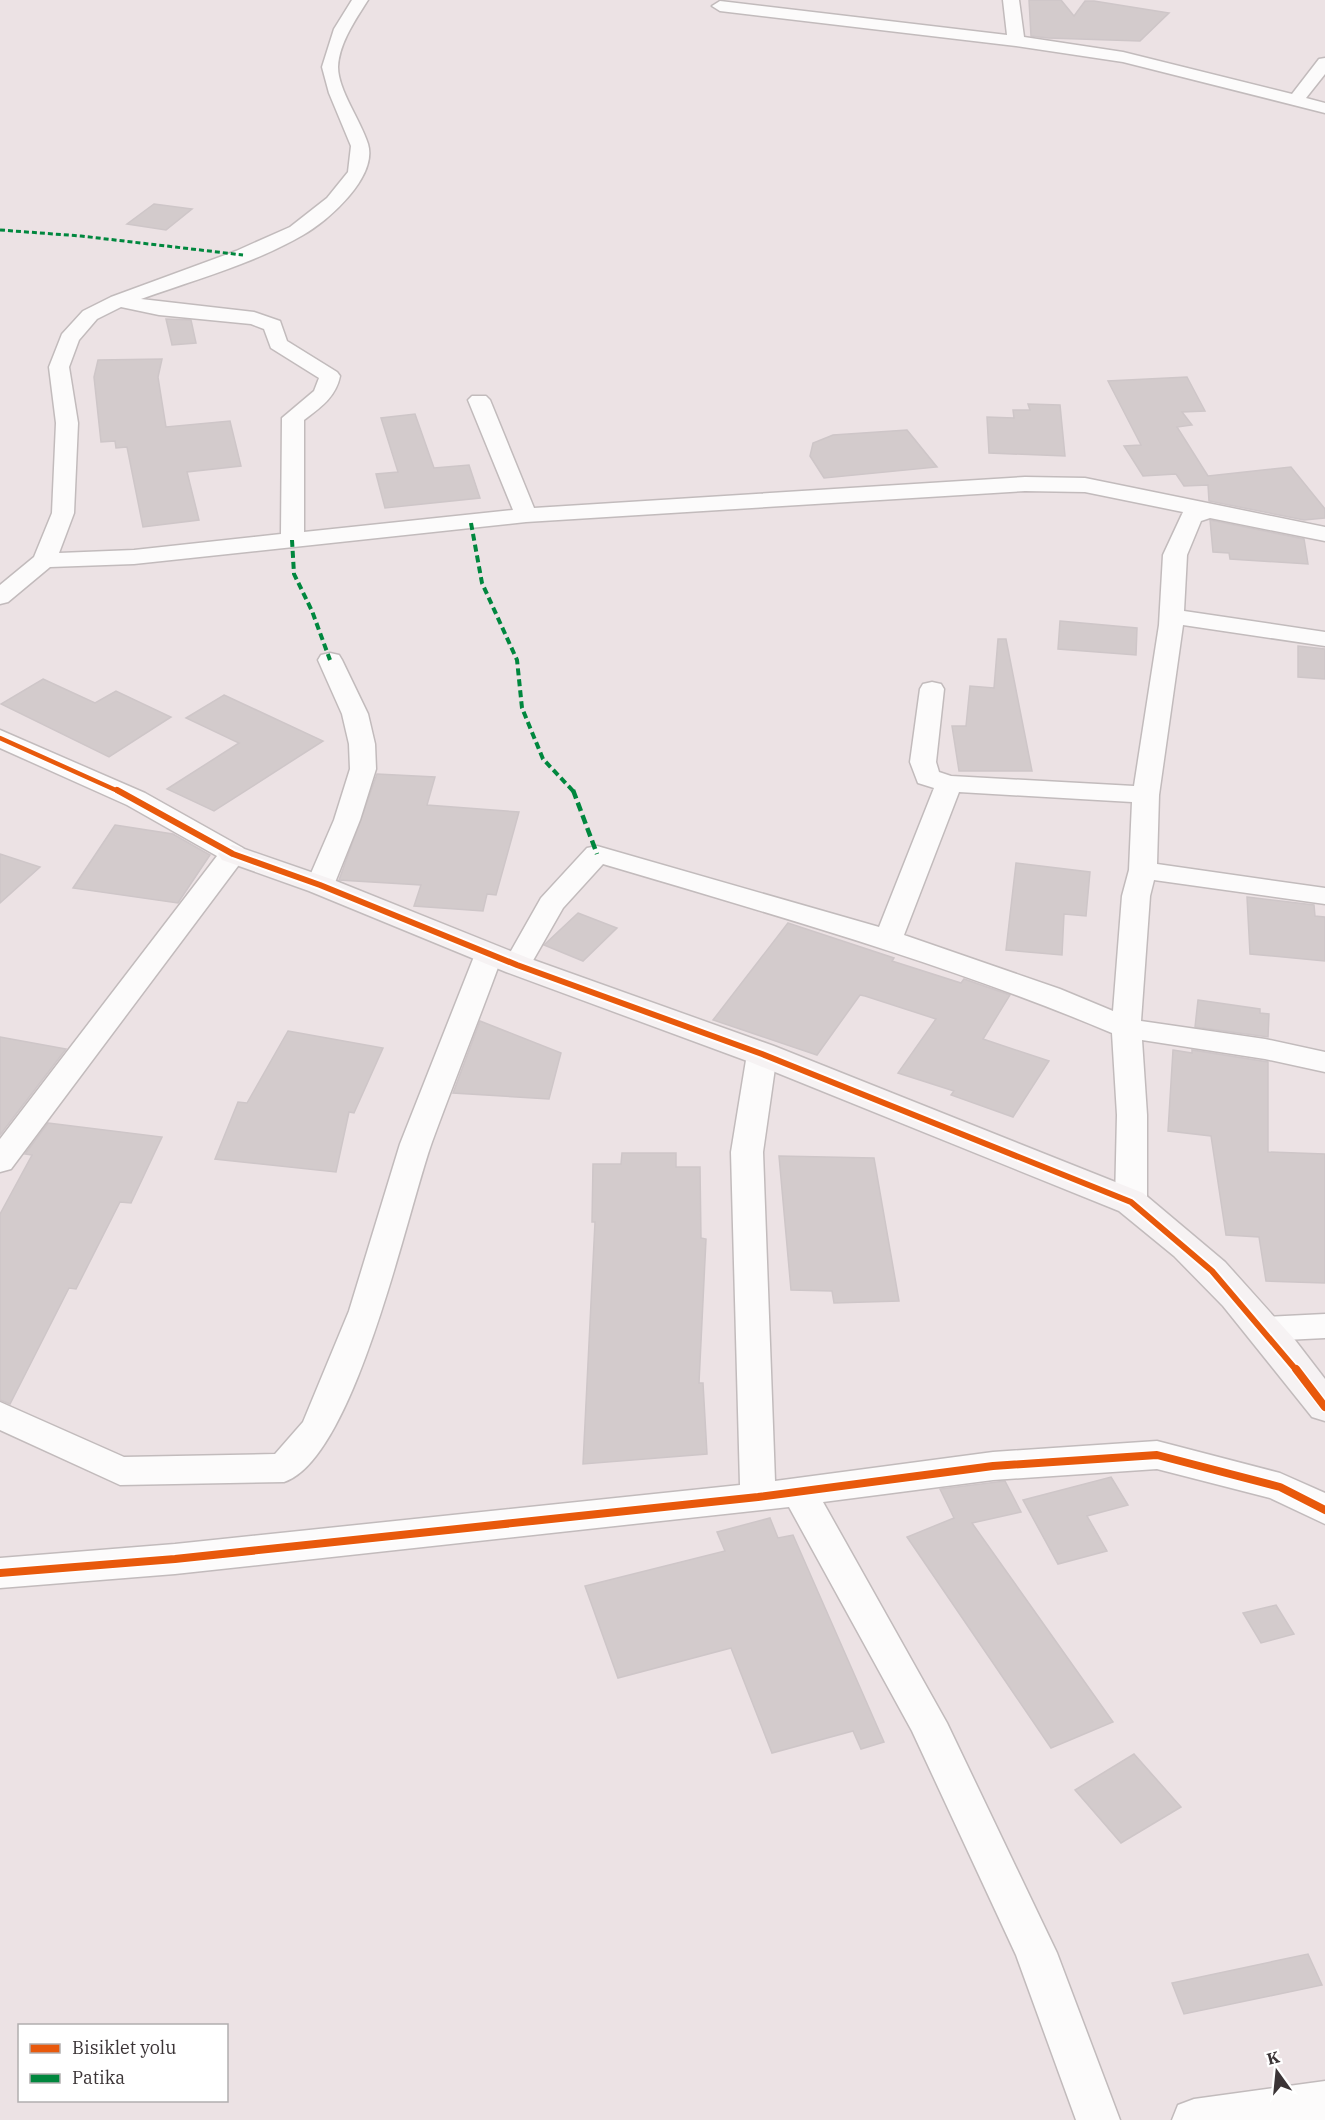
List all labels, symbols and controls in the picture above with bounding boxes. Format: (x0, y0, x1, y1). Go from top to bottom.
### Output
legend (18, 2024, 228, 2102)
text: Bisiklet yolu (72, 2036, 176, 2059)
north arrow (1247, 2042, 1307, 2102)
text: K (1265, 2046, 1282, 2069)
text: Patika (72, 2066, 125, 2089)

